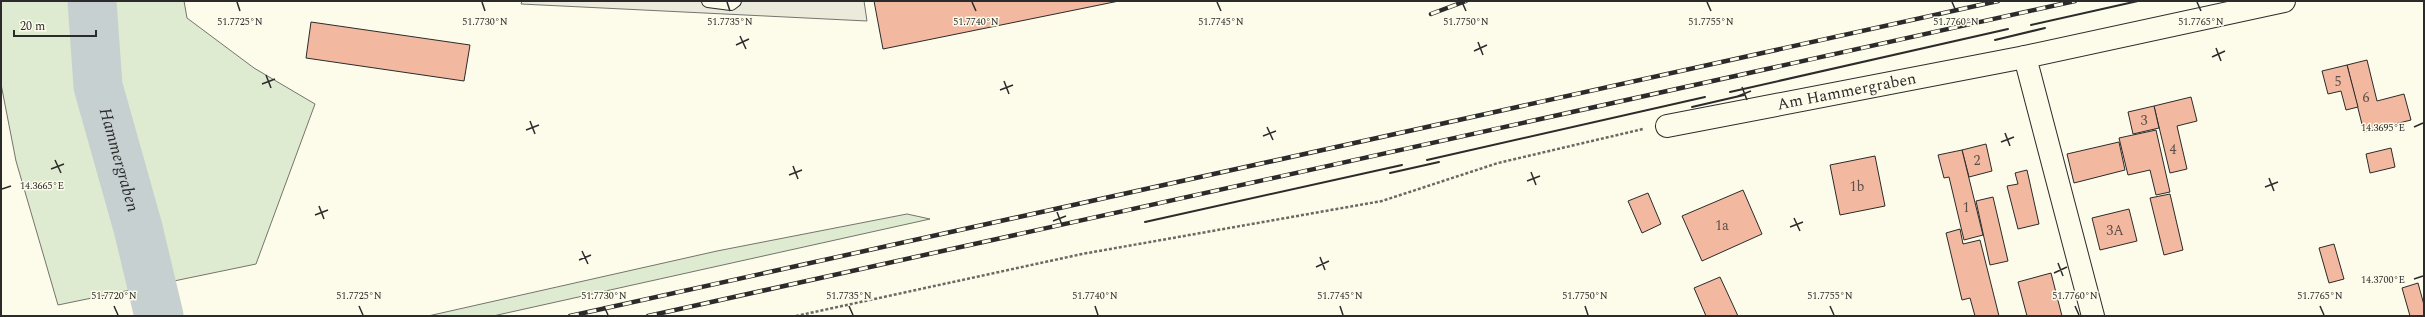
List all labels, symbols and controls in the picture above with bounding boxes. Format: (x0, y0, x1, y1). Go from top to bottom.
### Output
scale bar (14, 12, 96, 38)
text: 51.7725°N (217, 14, 263, 30)
text: 51.7730°N (462, 14, 508, 30)
text: 51.7735°N (707, 14, 753, 30)
text: 51.7740°N (953, 14, 999, 30)
text: 51.7745°N (1198, 14, 1244, 30)
text: 51.7750°N (1443, 14, 1489, 30)
text: 51.7755°N (1688, 14, 1734, 30)
text: 51.7760°N (1933, 14, 1979, 30)
text: 51.7765°N (2178, 14, 2224, 30)
text: 20 m (20, 17, 45, 36)
street label: Am Hammergraben (1775, 66, 1918, 117)
house number: 5 (2335, 71, 2342, 92)
house number: 6 (2363, 87, 2370, 108)
water label: Hammergraben (92, 105, 146, 215)
house number: 3 (2141, 110, 2148, 131)
text: 14.3695°E (2361, 120, 2405, 136)
house number: 4 (2170, 139, 2177, 160)
house number: 2 (1974, 150, 1981, 171)
house number: 1b (1850, 176, 1865, 197)
text: 14.3665°E (20, 178, 64, 194)
house number: 1 (1963, 197, 1970, 218)
house number: 1a (1715, 215, 1729, 236)
house number: 3A (2106, 220, 2124, 241)
text: 14.3700°E (2361, 272, 2405, 288)
text: 51.7720°N (91, 288, 137, 304)
text: 51.7725°N (336, 288, 382, 304)
text: 51.7730°N (581, 288, 627, 304)
text: 51.7735°N (826, 288, 872, 304)
text: 51.7740°N (1072, 288, 1118, 304)
text: 51.7745°N (1317, 288, 1363, 304)
text: 51.7750°N (1562, 288, 1608, 304)
text: 51.7755°N (1807, 288, 1853, 304)
text: 51.7760°N (2052, 288, 2098, 304)
text: 51.7765°N (2297, 288, 2343, 304)

